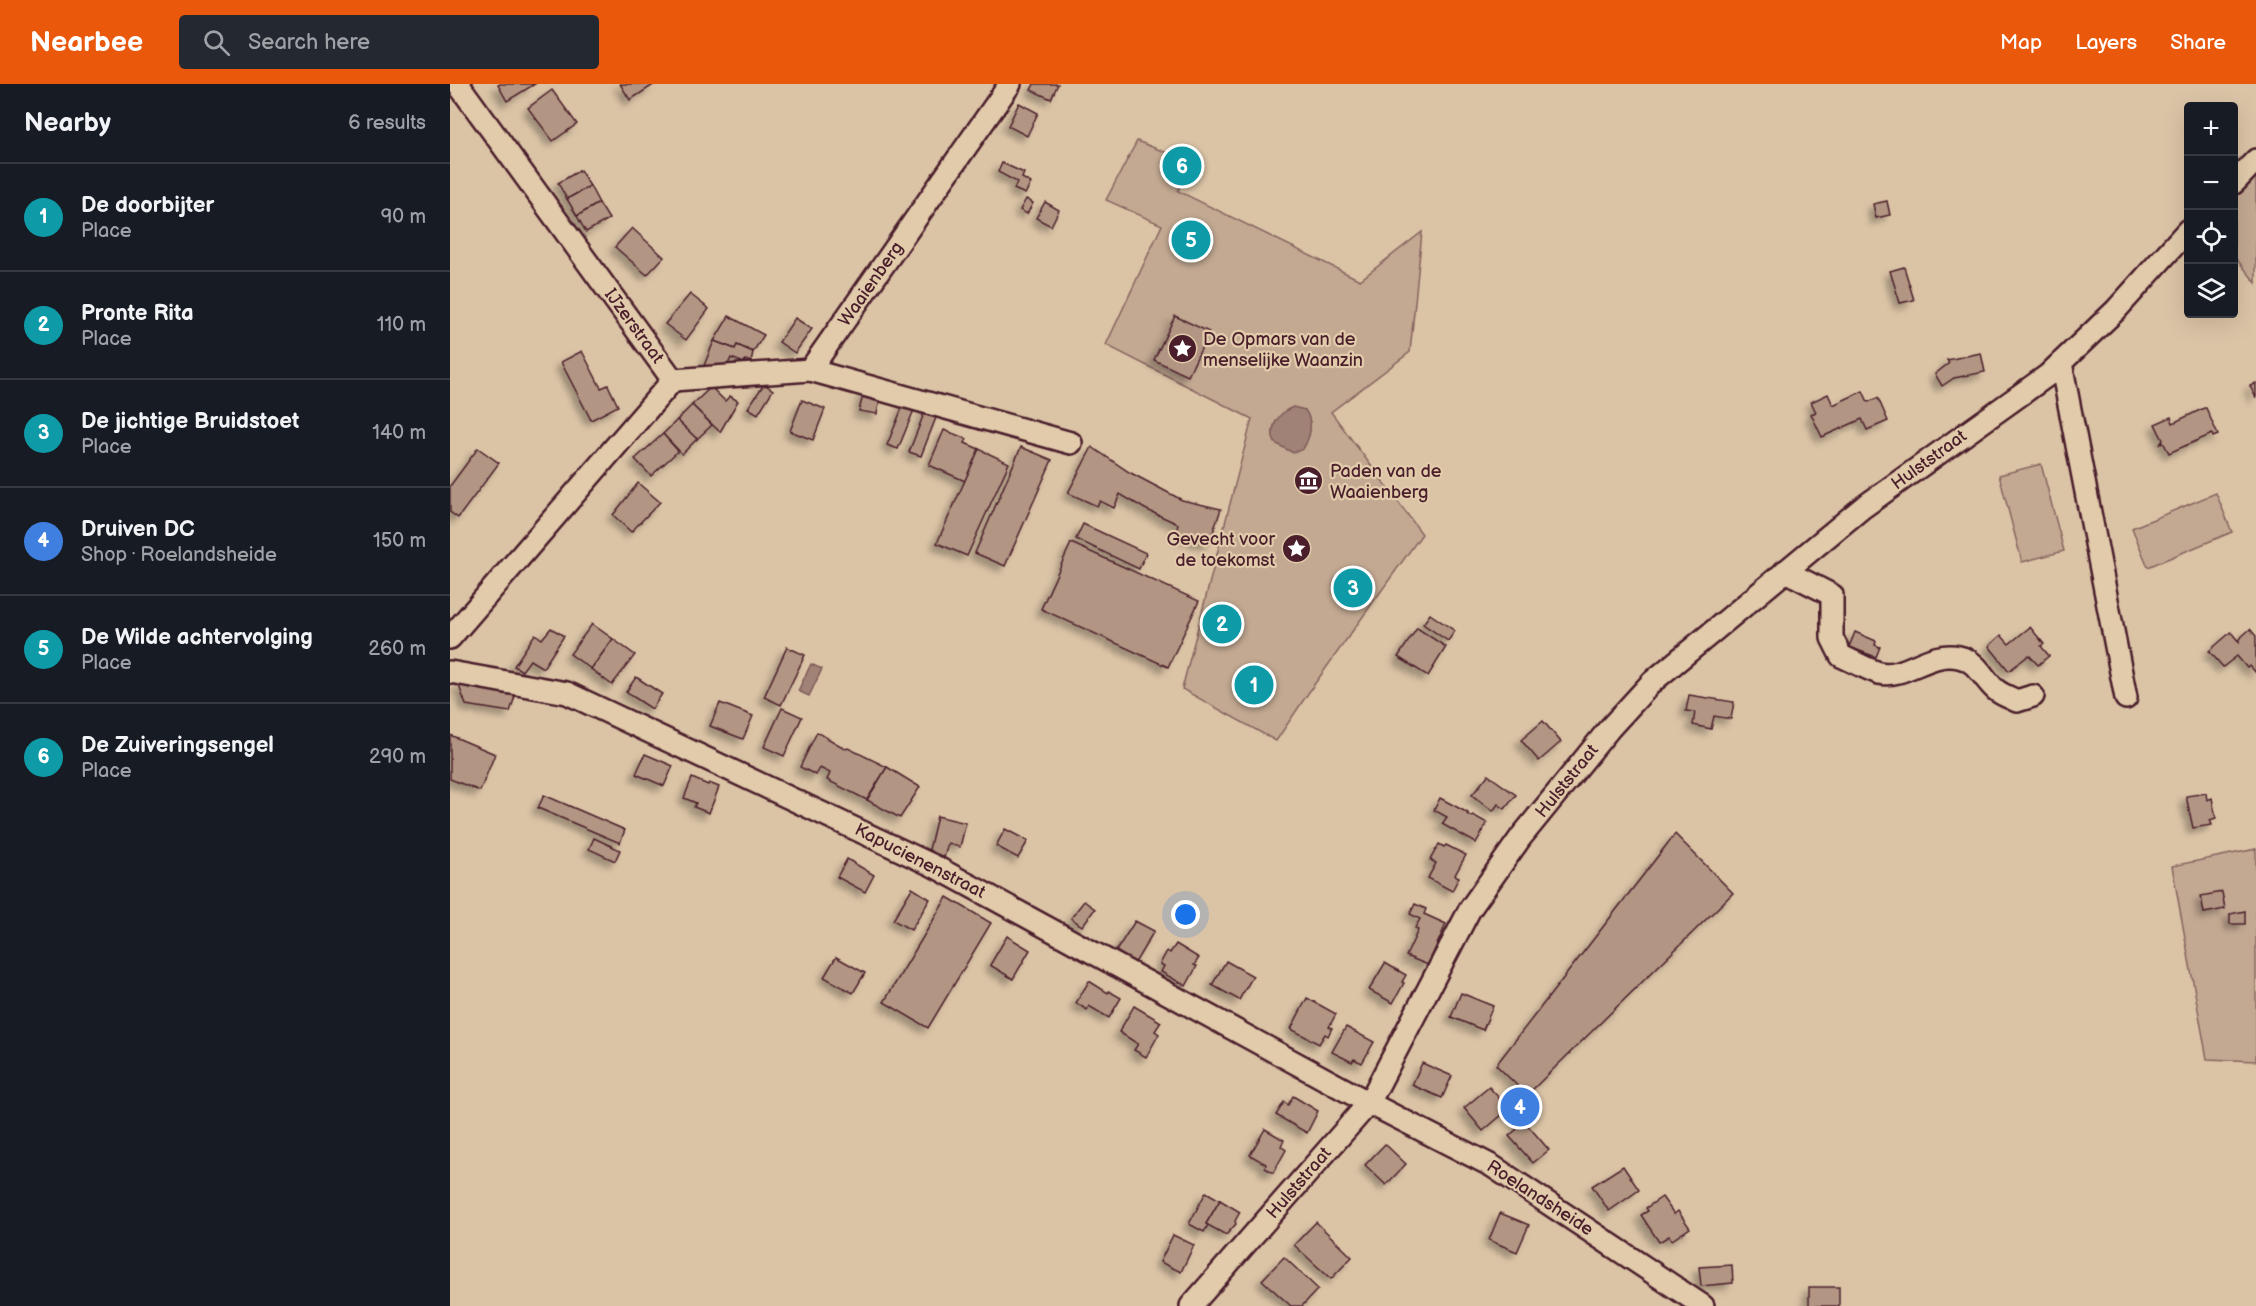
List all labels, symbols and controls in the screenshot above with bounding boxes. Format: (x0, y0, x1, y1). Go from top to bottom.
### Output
search box (179, 15, 599, 69)
text: Nearbee (30, 26, 143, 59)
icon: search (200, 26, 233, 59)
text: Search here (248, 29, 370, 56)
text: Map (2000, 30, 2042, 55)
text: Layers (2075, 30, 2137, 55)
text: Share (2170, 30, 2226, 55)
map controls (2184, 102, 2238, 318)
button: + (2184, 102, 2238, 156)
text: Nearby (24, 108, 111, 139)
text: 6 results (348, 111, 426, 135)
pin: 6 (1162, 144, 1202, 188)
button: − (2184, 156, 2238, 210)
text: De doorbijter (81, 192, 214, 219)
text: 1 (39, 205, 48, 229)
text: 90 m (381, 205, 426, 229)
button: locate (2184, 210, 2238, 264)
pin: 5 (1172, 218, 1210, 262)
text: Place (81, 219, 132, 243)
street label: Waaienberg (834, 238, 908, 330)
button: layers (2184, 264, 2238, 318)
street label: IJzerstraat (600, 285, 668, 368)
text: Pronte Rita (81, 300, 194, 327)
text: 2 (38, 313, 49, 337)
text: 110 m (377, 313, 426, 337)
text: Place (81, 327, 132, 351)
place label: De Opmars van de menselijke Waanzin (1203, 329, 1363, 371)
place icon: De Opmars van de menselijke Waanzin (1166, 333, 1198, 365)
text: De jichtige Bruidstoet (81, 408, 299, 435)
text: 3 (38, 421, 49, 445)
text: 140 m (372, 421, 426, 445)
street label: Hulststraat (1887, 425, 1971, 494)
text: Place (81, 435, 132, 459)
place label: Paden van de Waaienberg (1330, 461, 1442, 503)
museum icon: Paden van de Waaienberg (1293, 465, 1325, 497)
text: Druiven DC (81, 516, 195, 543)
text: 4 (38, 529, 49, 553)
text: 150 m (373, 529, 426, 553)
place label: Gevecht voor de toekomst (1166, 529, 1275, 571)
place icon: Gevecht voor de toekomst (1280, 533, 1312, 565)
text: Shop · Roelandsheide (81, 543, 277, 567)
pin: 3 (1334, 566, 1372, 610)
pin: 2 (1202, 602, 1242, 646)
text: De Wilde achtervolging (81, 624, 313, 651)
text: 5 (38, 637, 49, 661)
text: 260 m (368, 637, 426, 661)
text: Place (81, 651, 132, 675)
pin: 1 (1234, 662, 1274, 708)
text: De Zuiveringsengel (81, 732, 274, 759)
street label: Hulststraat (1531, 740, 1603, 822)
text: 6 (37, 745, 50, 769)
text: 290 m (369, 745, 426, 769)
text: Place (81, 759, 132, 783)
street label: Kapucienenstraat (851, 819, 989, 903)
your location (1171, 900, 1200, 929)
pin: 4 (1500, 1084, 1540, 1130)
street label: Hulststraat (1262, 1143, 1336, 1223)
street label: Roelandsheide (1483, 1156, 1598, 1240)

